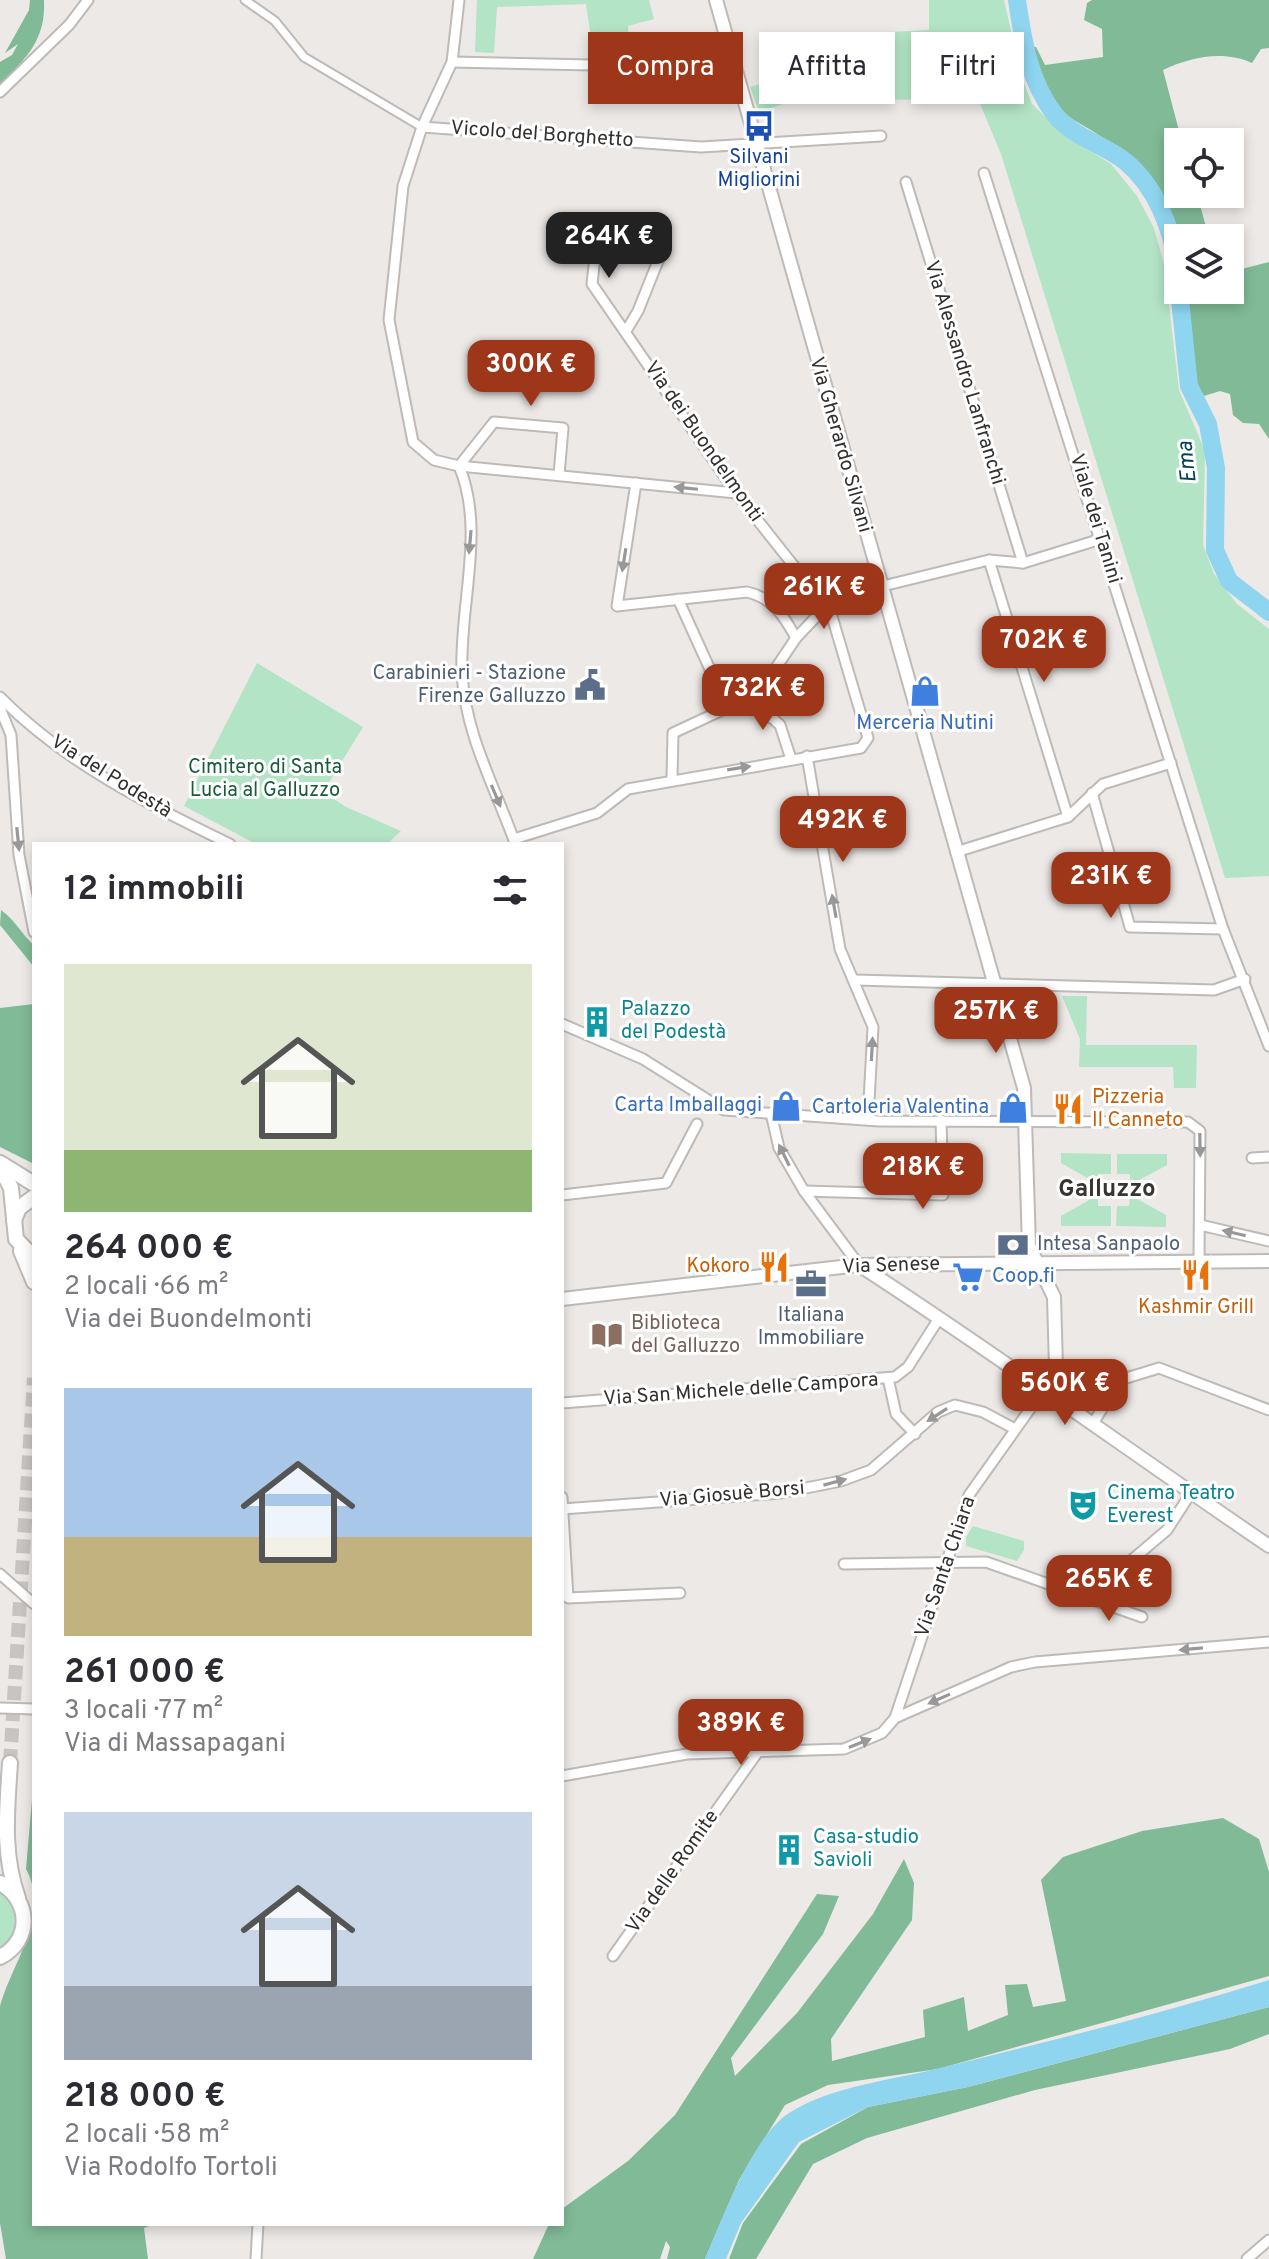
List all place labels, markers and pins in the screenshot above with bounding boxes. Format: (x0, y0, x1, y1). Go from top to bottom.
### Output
bus stop icon: Silvani Migliorini (742, 109, 776, 143)
place label: Silvani Migliorini (718, 145, 800, 194)
pin: 264K € (544, 212, 674, 280)
pin: 300K € (466, 340, 596, 408)
pin: 261K € (759, 563, 889, 631)
pin: 702K € (979, 616, 1109, 684)
place label: Carabinieri - Stazione Firenze Galluzzo (372, 661, 566, 710)
pin: 732K € (698, 664, 828, 732)
public building icon: Carabinieri - Stazione Firenze Galluzzo (573, 668, 607, 702)
shop icon: Merceria Nutini (908, 674, 942, 708)
place label: Merceria Nutini (856, 711, 994, 737)
pin: 492K € (778, 796, 908, 864)
pin: 231K € (1046, 852, 1176, 920)
pin: 257K € (931, 987, 1061, 1055)
place label: Palazzo del Podestà (621, 997, 726, 1046)
building icon: Palazzo del Podestà (580, 1005, 614, 1039)
place label: Pizzeria Il Canneto (1092, 1085, 1183, 1134)
shop icon: Carta Imballaggi (769, 1089, 803, 1123)
shop icon: Cartoleria Valentina (996, 1091, 1030, 1125)
restaurant icon: Pizzeria Il Canneto (1051, 1092, 1085, 1126)
place label: Carta Imballaggi (614, 1093, 762, 1119)
place label: Cartoleria Valentina (812, 1095, 989, 1121)
pin: 218K € (858, 1143, 988, 1211)
bank icon: Intesa Sanpaolo (996, 1228, 1030, 1262)
place label: Intesa Sanpaolo (1037, 1232, 1180, 1258)
restaurant icon: Kokoro (757, 1250, 791, 1284)
place label: Kokoro (687, 1254, 750, 1280)
restaurant icon: Kashmir Grill (1179, 1258, 1213, 1292)
supermarket icon: Coop.fi (951, 1260, 985, 1294)
place label: Coop.fi (992, 1264, 1055, 1290)
office icon: Italiana Immobiliare (794, 1267, 828, 1301)
place label: Kashmir Grill (1138, 1295, 1254, 1321)
place label: Italiana Immobiliare (758, 1303, 864, 1352)
place label: Biblioteca del Galluzzo (631, 1311, 740, 1360)
library icon: Biblioteca del Galluzzo (590, 1318, 624, 1352)
pin: 560K € (1000, 1359, 1130, 1427)
place label: Cinema Teatro Everest (1107, 1481, 1235, 1530)
theatre icon: Cinema Teatro Everest (1066, 1488, 1100, 1522)
pin: 265K € (1044, 1555, 1174, 1623)
pin: 389K € (676, 1699, 806, 1767)
place label: Casa-studio Savioli (813, 1825, 919, 1874)
building icon: Casa-studio Savioli (772, 1833, 806, 1867)

